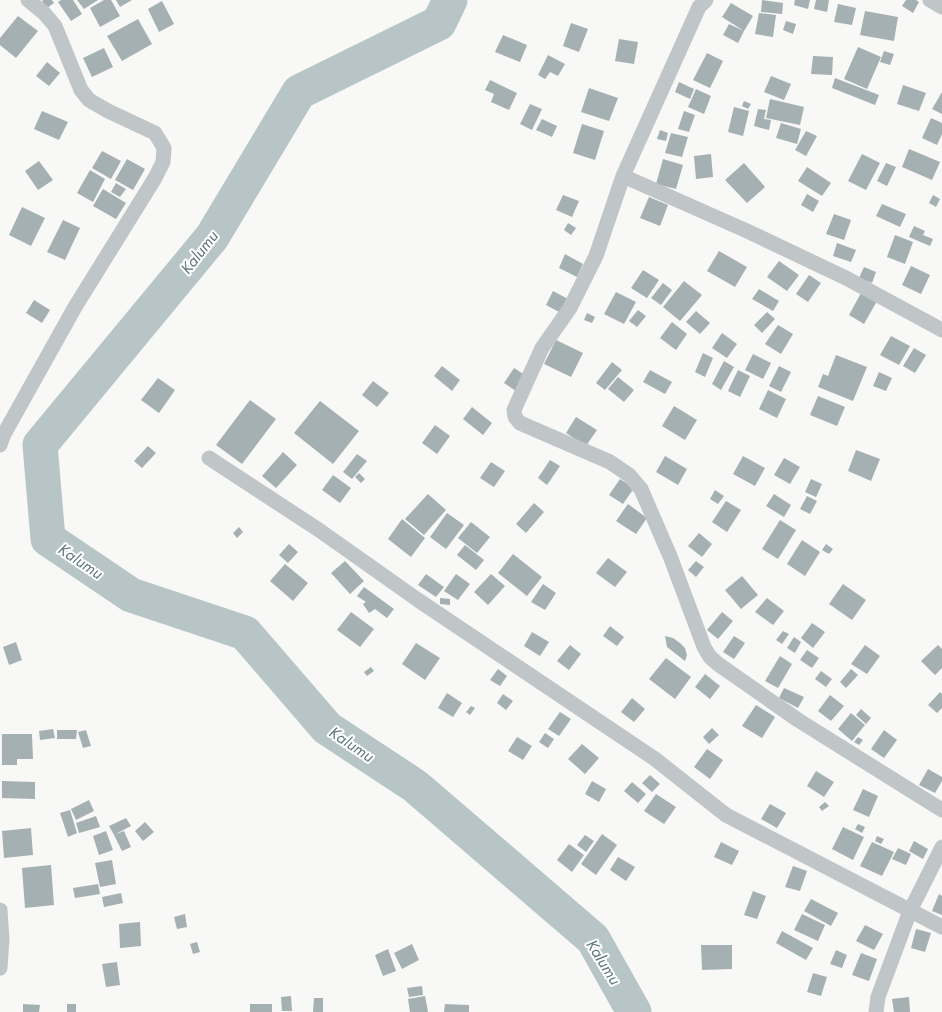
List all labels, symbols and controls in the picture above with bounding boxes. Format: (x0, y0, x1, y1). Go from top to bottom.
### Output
water label: Kalumu (175, 226, 224, 279)
water label: Kalumu (54, 538, 108, 585)
water label: Kalumu (325, 721, 379, 768)
water label: Kalumu (581, 935, 626, 989)

